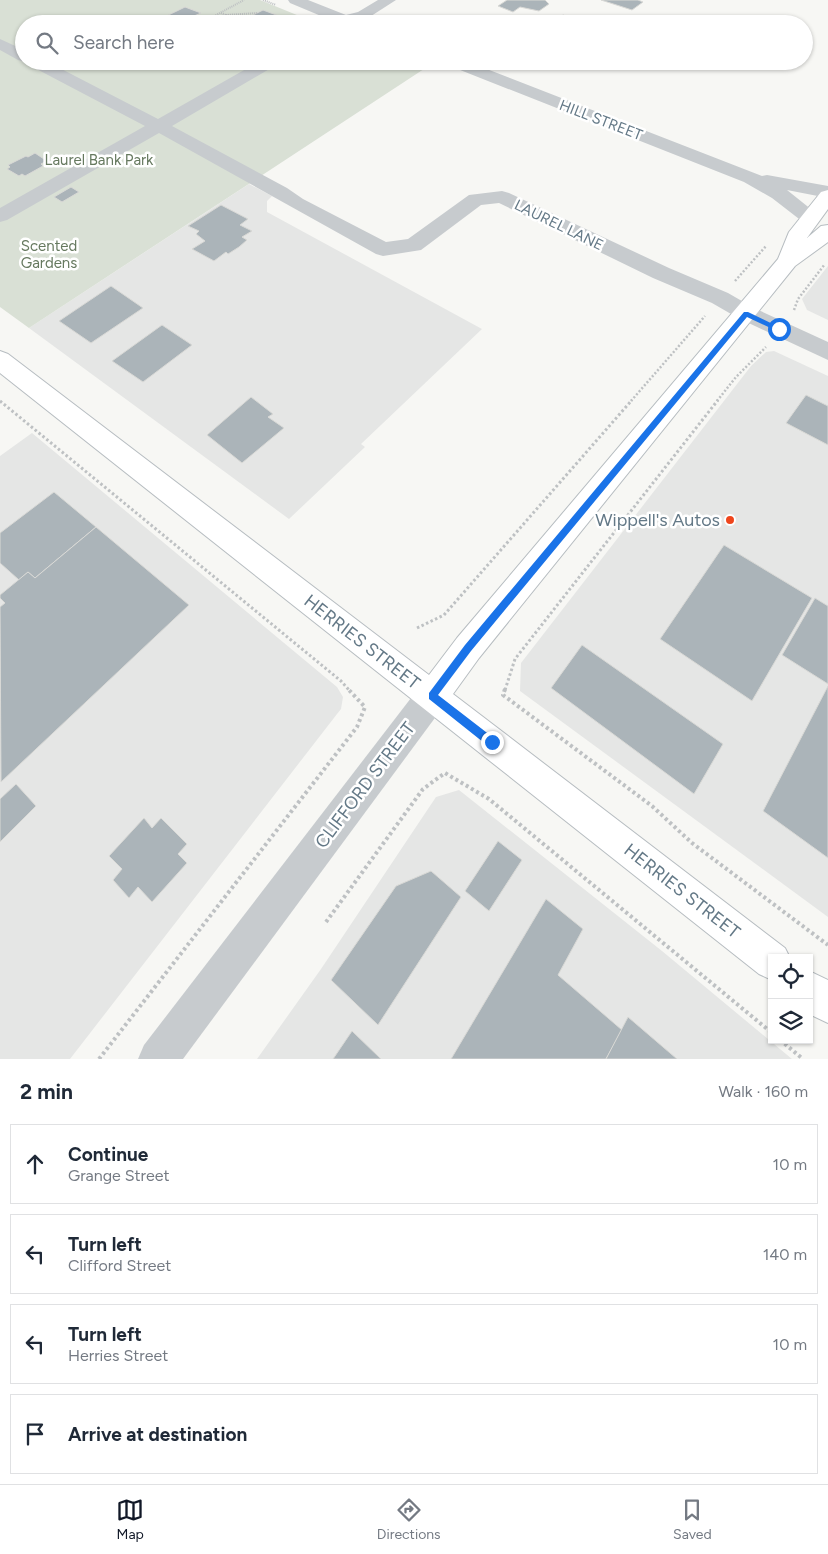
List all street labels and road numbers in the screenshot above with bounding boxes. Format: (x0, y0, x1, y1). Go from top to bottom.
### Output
street label: HILL STREET (557, 96, 646, 144)
street label: LAUREL LANE (512, 196, 606, 254)
street label: HERRIES STREET (300, 590, 424, 694)
street label: CLIFFORD STREET (310, 718, 420, 852)
street label: HERRIES STREET (620, 839, 744, 943)

